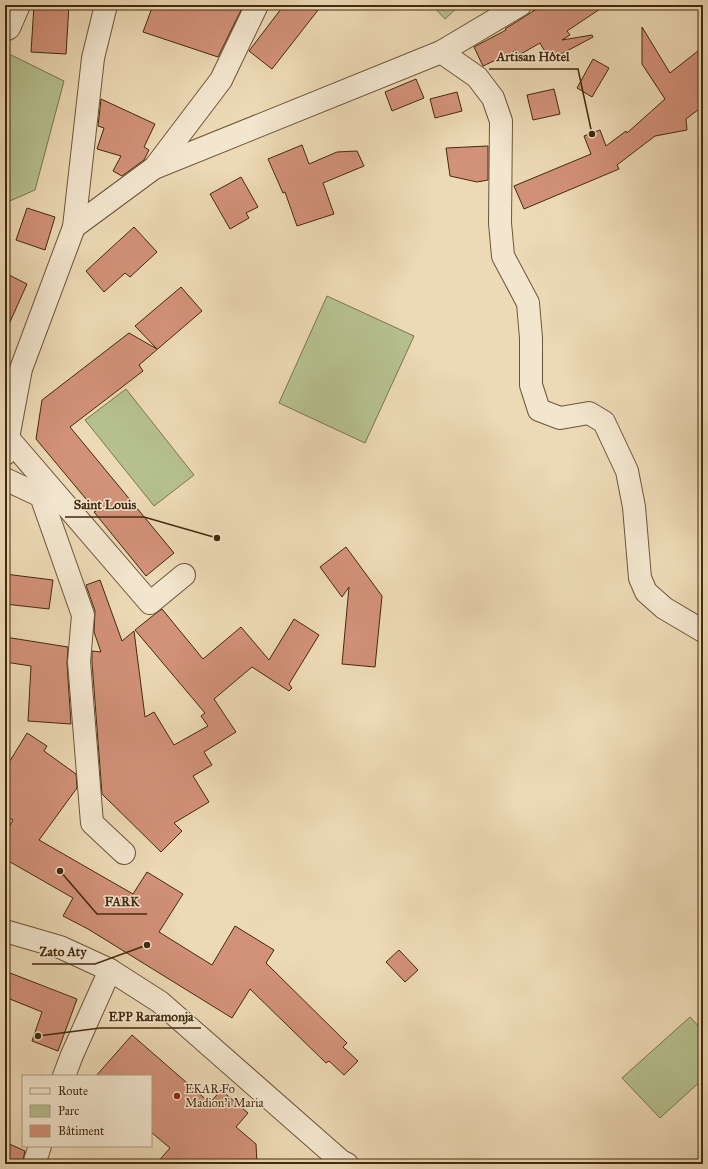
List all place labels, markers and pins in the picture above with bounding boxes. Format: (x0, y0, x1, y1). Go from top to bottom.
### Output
callout: Artisan Hôtel (489, 44, 578, 69)
callout: Saint Louis (65, 492, 144, 517)
callout: FARK (97, 889, 147, 914)
callout: Zato Aty (32, 939, 95, 964)
callout: EPP Raramonja (100, 1003, 201, 1028)
place label: EKAR Fo Madion'i Maria (185, 1082, 264, 1110)
marker: EKAR Fo Madion'i Maria (172, 1091, 182, 1101)

